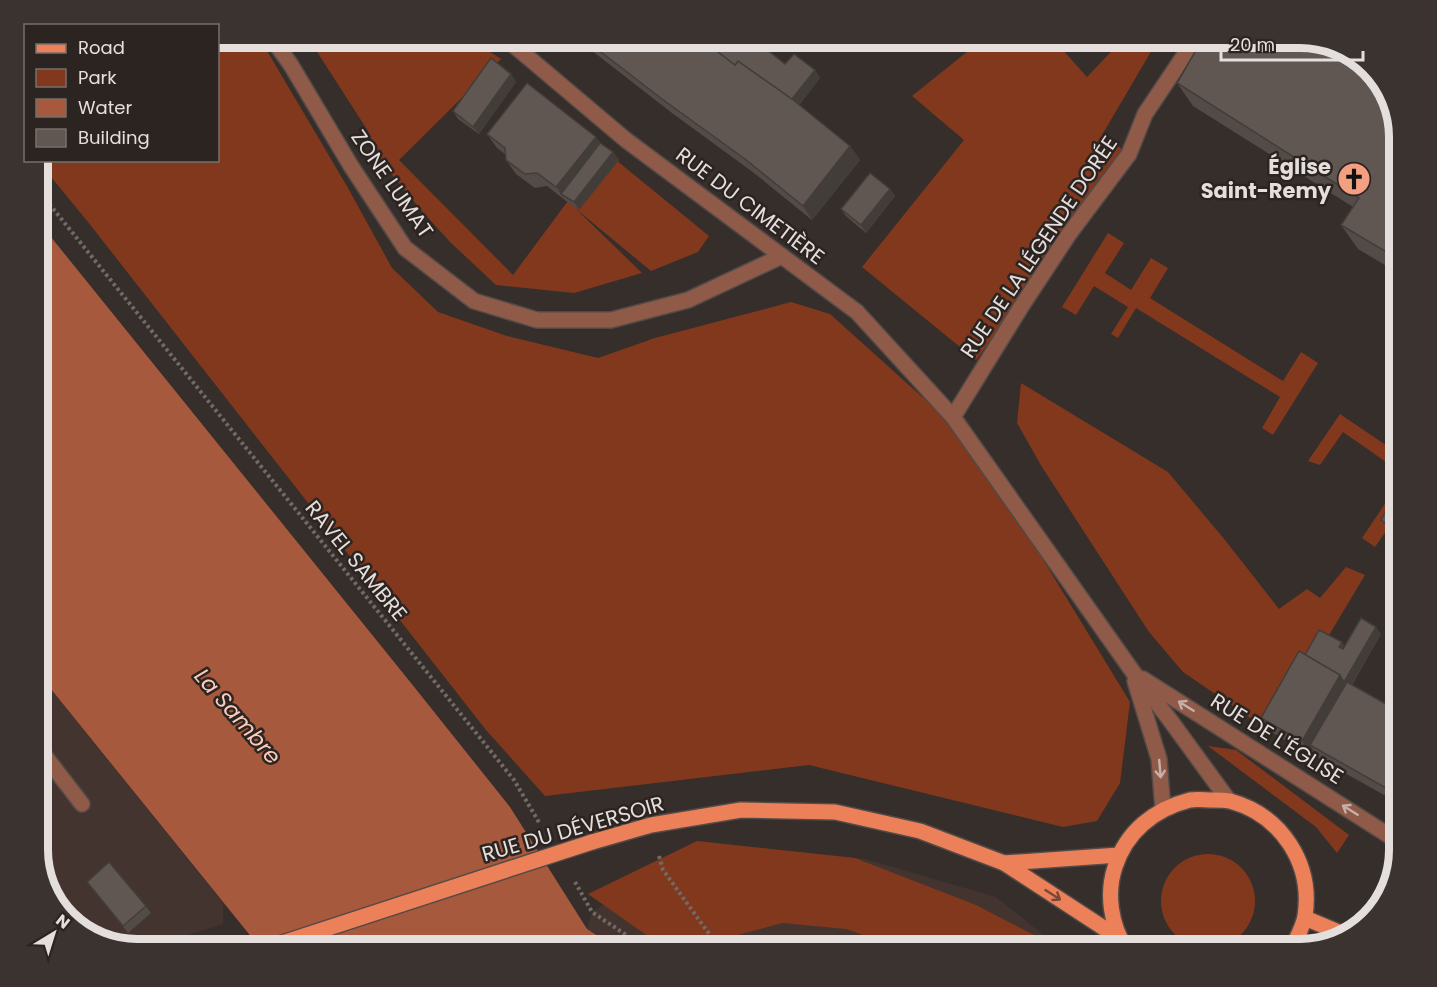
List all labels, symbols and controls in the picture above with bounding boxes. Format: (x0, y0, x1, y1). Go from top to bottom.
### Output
legend (24, 24, 219, 162)
scale bar (1221, 24, 1364, 62)
text: 20 m (1230, 32, 1275, 57)
text: Road (78, 35, 125, 60)
text: Park (78, 65, 117, 90)
text: Water (78, 95, 132, 120)
street label: ZONE LUMAT (344, 124, 440, 244)
text: Building (78, 125, 150, 150)
street label: RUE DE LA LÉGENDE DORÉE (953, 130, 1124, 363)
street label: RUE DU CIMETIÈRE (670, 140, 831, 271)
place label: Église Saint-Remy (1201, 152, 1332, 205)
church icon: Église Saint-Remy (1336, 161, 1372, 197)
street label: RAVEL SAMBRE (299, 494, 414, 627)
water label: La Sambre (187, 662, 288, 771)
street label: RUE DE L'ÉGLISE (1205, 686, 1349, 791)
one-way arrow (1177, 699, 1194, 712)
one-way arrow (1154, 758, 1165, 778)
street label: RUE DU DÉVERSOIR (478, 789, 667, 868)
one-way arrow (1342, 804, 1359, 816)
one-way arrow (1044, 889, 1061, 901)
north arrow (24, 903, 84, 963)
text: N (51, 909, 75, 934)

